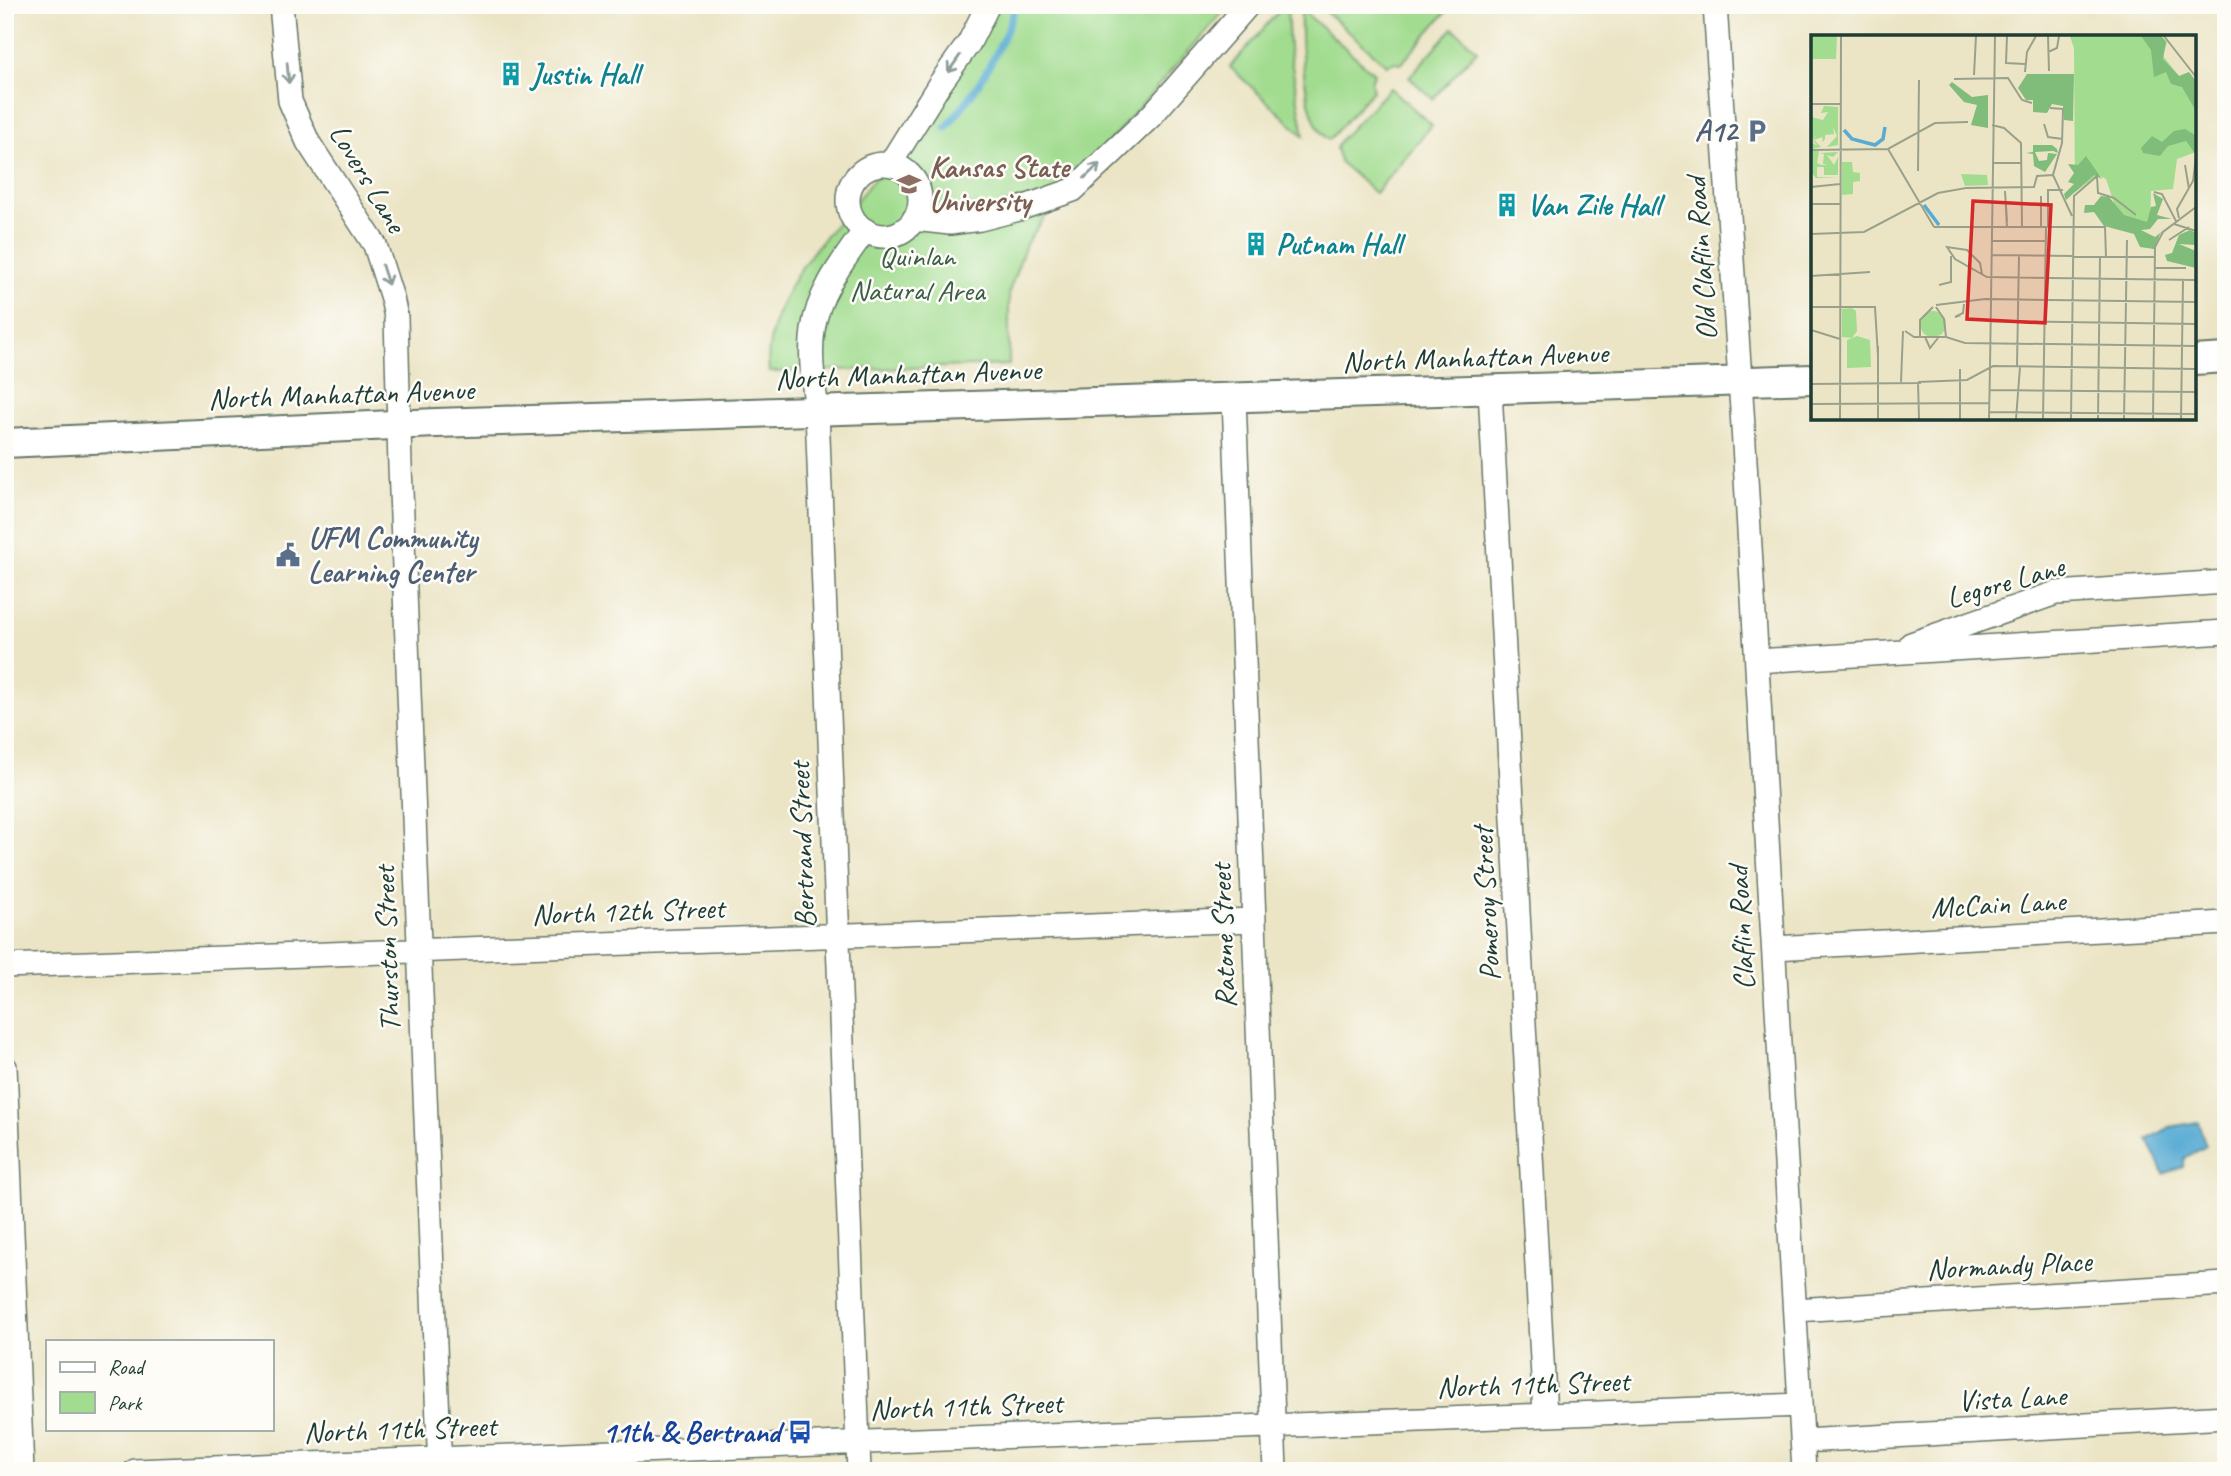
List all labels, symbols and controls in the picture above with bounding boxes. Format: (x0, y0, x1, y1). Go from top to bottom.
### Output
inset map (1811, 35, 2196, 420)
one-way arrow (947, 54, 961, 73)
place label: Justin Hall (529, 55, 644, 93)
building icon: Justin Hall (497, 60, 525, 88)
one-way arrow (281, 61, 294, 84)
place label: A12 (1695, 112, 1739, 150)
street label: Lovers Lane (321, 117, 416, 241)
parking icon: A12 (1743, 117, 1771, 145)
place label: Kansas State University (929, 148, 1072, 220)
one-way arrow (1083, 163, 1100, 180)
school or university icon: Kansas State University (895, 170, 923, 198)
street label: Old Claflin Road (1676, 172, 1726, 342)
place label: Van Zile Hall (1527, 186, 1666, 224)
building icon: Van Zile Hall (1493, 191, 1521, 219)
place label: Putnam Hall (1276, 225, 1407, 263)
building icon: Putnam Hall (1242, 230, 1270, 258)
park label: Quinlan Natural Area (850, 237, 986, 309)
one-way arrow (380, 264, 392, 286)
street label: North Manhattan Avenue (1341, 333, 1611, 381)
street label: North Manhattan Avenue (774, 350, 1044, 398)
street label: North Manhattan Avenue (207, 370, 477, 418)
place label: UFM Community Learning Center (308, 519, 480, 591)
public building icon: UFM Community Learning Center (274, 541, 302, 569)
street label: Legore Lane (1942, 546, 2070, 617)
street label: Bertrand Street (780, 758, 824, 929)
street label: Pomeroy Street (1463, 822, 1509, 982)
street label: Ratone Street (1201, 860, 1245, 1009)
street label: Claflin Road (1719, 861, 1763, 991)
street label: Thurston Street (365, 862, 409, 1033)
street label: McCain Lane (1930, 881, 2068, 926)
street label: North 12th Street (531, 889, 728, 933)
street label: Normandy Place (1926, 1242, 2095, 1288)
legend (46, 1340, 273, 1430)
text: Road (108, 1354, 147, 1380)
street label: North 11th Street (1436, 1362, 1633, 1406)
street label: Vista Lane (1957, 1376, 2069, 1420)
street label: North 11th Street (869, 1384, 1066, 1428)
text: Park (108, 1390, 143, 1416)
street label: North 11th Street (303, 1407, 500, 1451)
place label: 11th & Bertrand (602, 1413, 785, 1451)
bus stop icon: 11th & Bertrand (786, 1418, 814, 1446)

